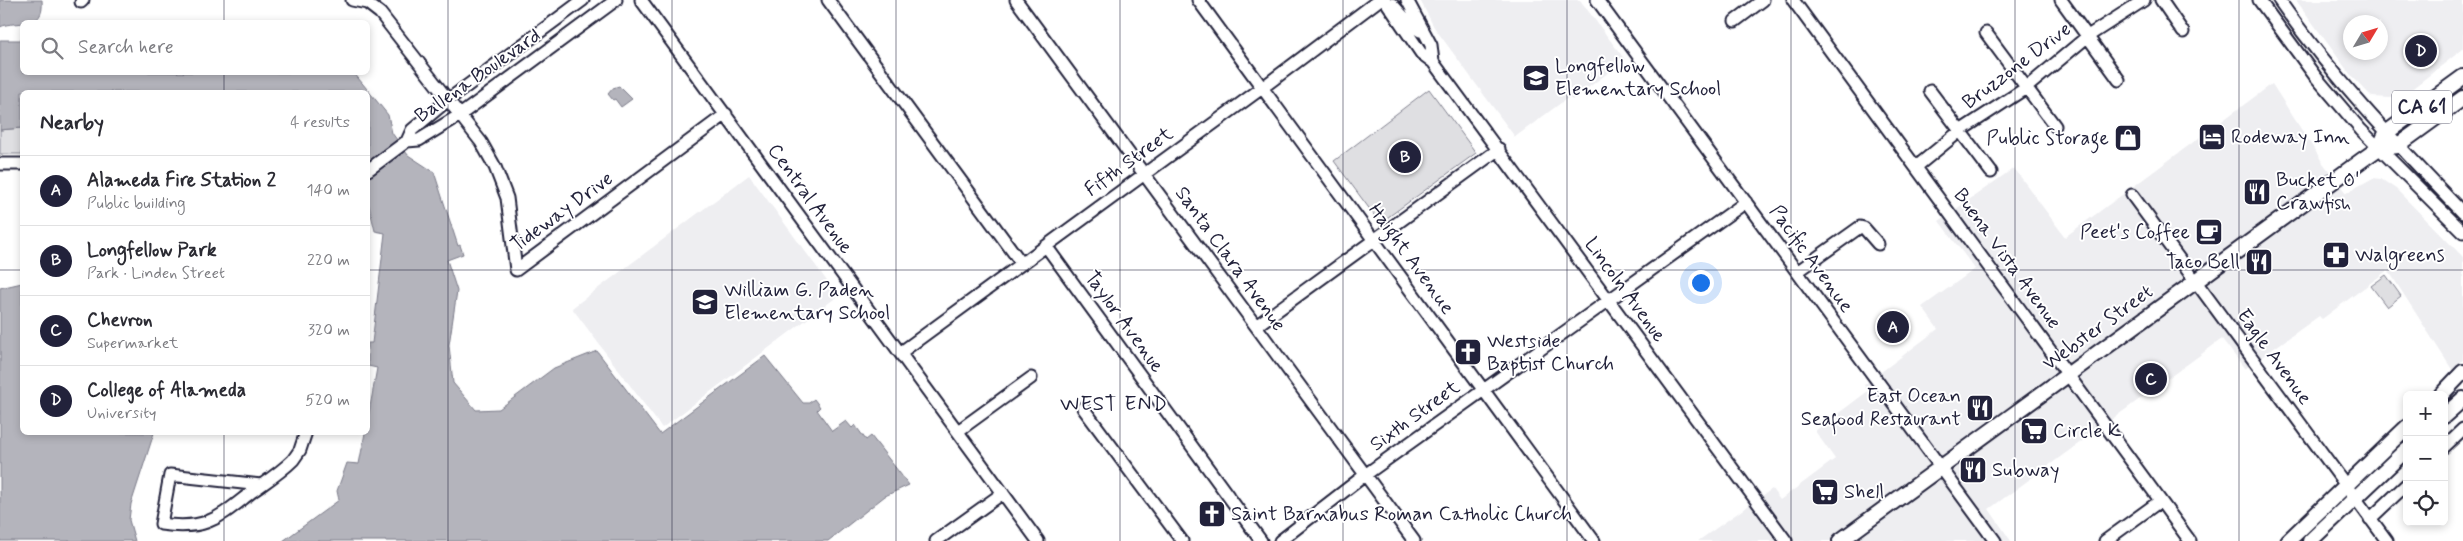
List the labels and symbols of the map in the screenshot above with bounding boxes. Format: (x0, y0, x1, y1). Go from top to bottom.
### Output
north arrow (2343, 15, 2388, 60)
street label: Bruzzone Drive (1957, 16, 2077, 116)
street label: Ballena Boulevard (410, 23, 546, 129)
pin: D (2405, 32, 2437, 70)
place label: Longfellow Elementary School (1555, 53, 1721, 103)
school or university icon: Longfellow Elementary School (1521, 63, 1551, 93)
road number: CA 61 (2392, 90, 2452, 124)
street label: Fifth Street (1079, 121, 1179, 203)
hotel icon: Rodeway Inn (2197, 122, 2227, 152)
shop icon: Public Storage (2113, 123, 2143, 153)
place label: Rodeway Inn (2231, 124, 2350, 151)
place label: Public Storage (1987, 125, 2109, 154)
street label: Central Avenue (761, 138, 859, 260)
pin: B (1389, 138, 1421, 176)
street label: Tideway Drive (505, 166, 619, 258)
place label: Bucket O' Crawfish (2276, 167, 2360, 217)
restaurant icon: Bucket O' Crawfish (2242, 177, 2272, 207)
street label: Santa Clara Avenue (1168, 181, 1292, 337)
street label: Buena Vista Avenue (1947, 183, 2067, 335)
street label: Haight Avenue (1360, 198, 1461, 321)
street label: Pacific Avenue (1763, 200, 1859, 319)
cafe icon: Peet's Coffee (2194, 217, 2224, 247)
place label: Peet's Coffee (2080, 219, 2190, 246)
street label: Lincoln Avenue (1578, 232, 1672, 348)
pharmacy icon: Walgreens (2321, 240, 2351, 270)
place label: Walgreens (2355, 242, 2445, 270)
restaurant icon: Taco Bell (2244, 247, 2274, 277)
place label: Taco Bell (2166, 249, 2240, 276)
street label: Taylor Avenue (1078, 266, 1170, 378)
your location (1688, 270, 1714, 296)
place label: William G. Paden Elementary School (724, 277, 890, 327)
street label: Webster Street (2037, 279, 2159, 377)
school or university icon: William G. Paden Elementary School (690, 287, 720, 317)
street label: Eagle Avenue (2230, 304, 2318, 411)
pin: A (1877, 308, 1909, 346)
place label: Westside Baptist Church (1487, 328, 1614, 378)
church icon: Westside Baptist Church (1453, 337, 1483, 367)
pin: C (2135, 360, 2167, 398)
street label: Sixth Street (1364, 374, 1466, 458)
place label: East Ocean Seafood Restaurant (1801, 383, 1961, 435)
district label: WEST END (1060, 390, 1168, 418)
restaurant icon: East Ocean Seafood Restaurant (1965, 393, 1995, 423)
supermarket icon: Circle K (2019, 416, 2049, 446)
place label: Circle K (2053, 418, 2122, 445)
restaurant icon: Subway (1958, 455, 1988, 485)
place label: Subway (1992, 457, 2059, 484)
supermarket icon: Shell (1810, 477, 1840, 507)
place label: Shell (1844, 479, 1884, 506)
church icon: Saint Barnabus Roman Catholic Church (1197, 499, 1227, 529)
place label: Saint Barnabus Roman Catholic Church (1231, 501, 1572, 528)

